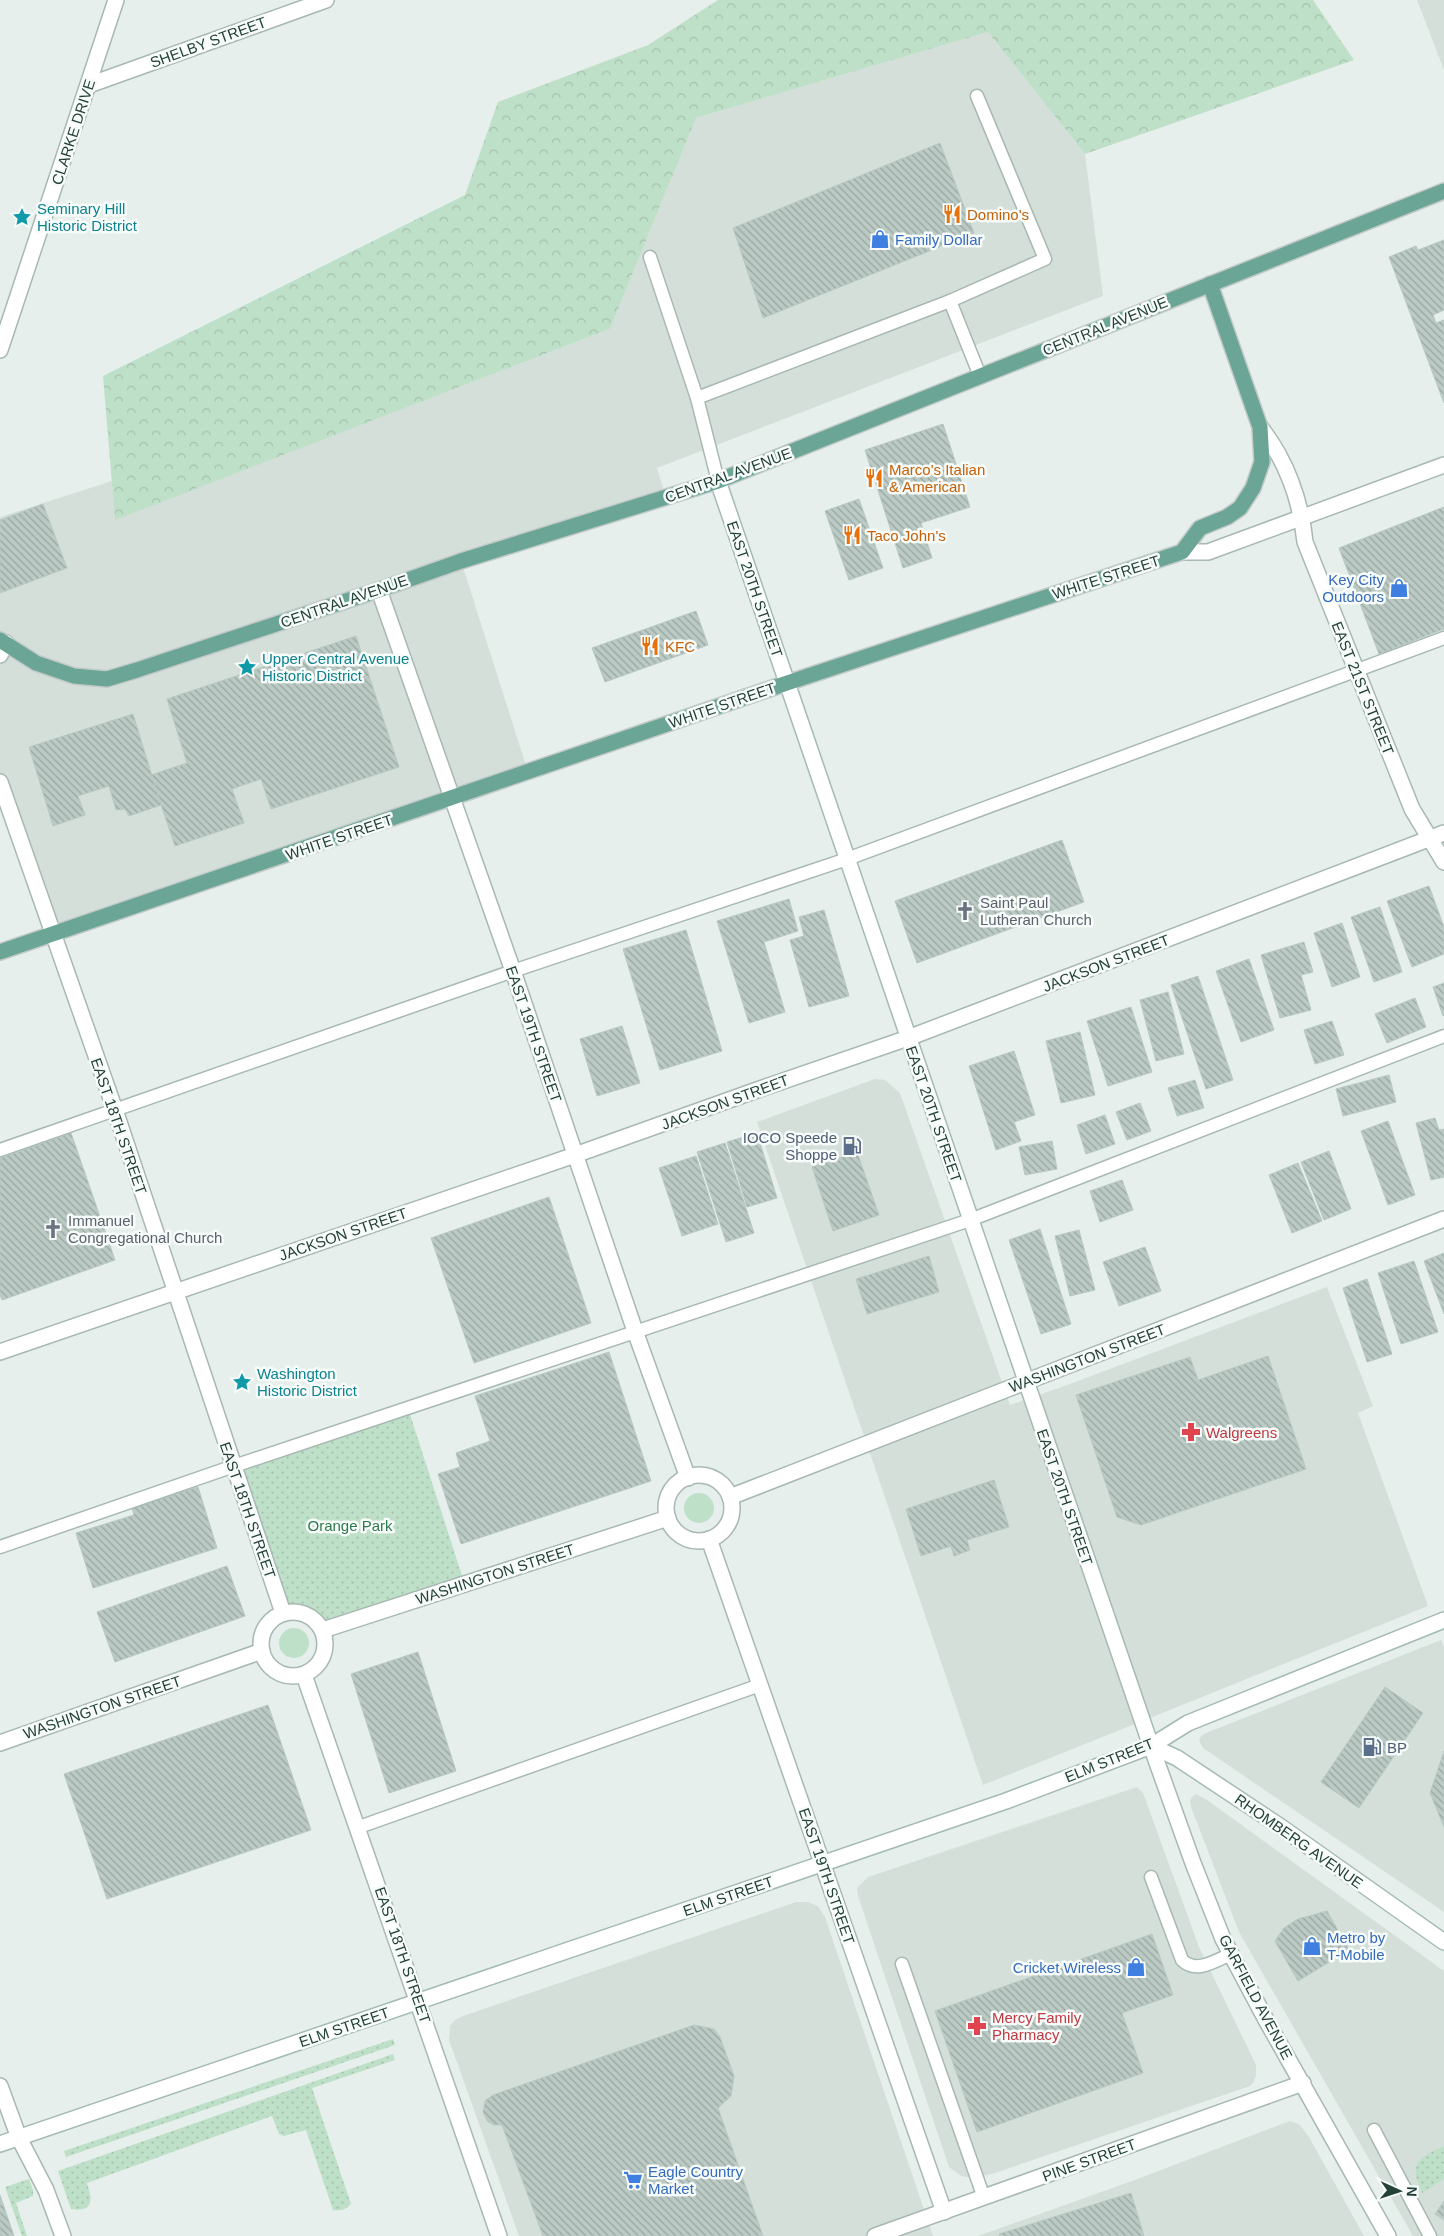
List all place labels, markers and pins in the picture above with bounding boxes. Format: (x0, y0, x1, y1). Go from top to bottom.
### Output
place label: Seminary Hill Historic District (37, 200, 138, 234)
restaurant icon: Domino's (941, 203, 963, 225)
place icon: Seminary Hill Historic District (11, 206, 33, 228)
place label: Domino's (967, 206, 1029, 223)
shop icon: Family Dollar (869, 228, 891, 250)
place label: Family Dollar (895, 231, 983, 248)
place label: Marco's Italian & American (889, 461, 985, 495)
restaurant icon: Marco's Italian & American (863, 467, 885, 489)
restaurant icon: Taco John's (841, 524, 863, 546)
place label: Taco John's (867, 527, 946, 544)
place label: Key City Outdoors (1322, 571, 1384, 605)
shop icon: Key City Outdoors (1388, 577, 1410, 599)
restaurant icon: KFC (639, 635, 661, 657)
place label: KFC (665, 638, 695, 655)
place label: Upper Central Avenue Historic District (262, 650, 409, 684)
place icon: Upper Central Avenue Historic District (236, 656, 258, 678)
place label: Saint Paul Lutheran Church (980, 894, 1092, 928)
church icon: Saint Paul Lutheran Church (954, 900, 976, 922)
place label: IOCO Speede Shoppe (743, 1129, 837, 1163)
fuel station icon: IOCO Speede Shoppe (841, 1135, 863, 1157)
place label: Immanuel Congregational Church (68, 1212, 222, 1246)
church icon: Immanuel Congregational Church (42, 1218, 64, 1240)
place label: Washington Historic District (257, 1365, 358, 1399)
place icon: Washington Historic District (231, 1371, 253, 1393)
pharmacy icon: Walgreens (1180, 1421, 1202, 1443)
place label: Walgreens (1206, 1424, 1277, 1441)
fuel station icon: BP (1361, 1736, 1383, 1758)
place label: BP (1387, 1739, 1407, 1756)
place label: Metro by T-Mobile (1327, 1929, 1386, 1963)
shop icon: Metro by T-Mobile (1301, 1935, 1323, 1957)
shop icon: Cricket Wireless (1125, 1956, 1147, 1978)
place label: Cricket Wireless (1013, 1959, 1121, 1976)
place label: Mercy Family Pharmacy (992, 2009, 1082, 2043)
pharmacy icon: Mercy Family Pharmacy (966, 2015, 988, 2037)
place label: Eagle Country Market (648, 2163, 744, 2197)
supermarket icon: Eagle Country Market (622, 2169, 644, 2191)

